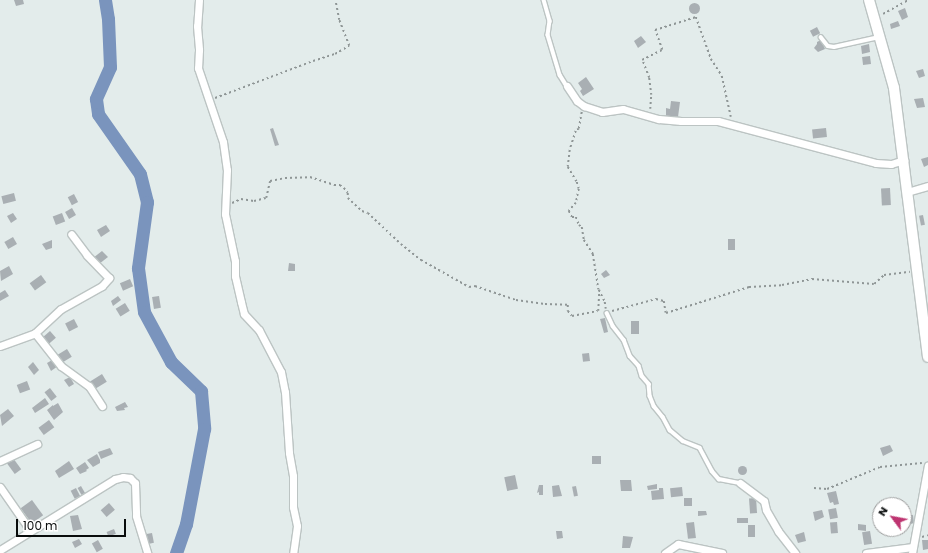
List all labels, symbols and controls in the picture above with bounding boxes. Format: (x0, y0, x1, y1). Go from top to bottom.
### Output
north arrow (872, 497, 912, 537)
text: N (874, 503, 892, 519)
scale bar (18, 511, 128, 537)
text: 100 m (23, 517, 57, 534)

